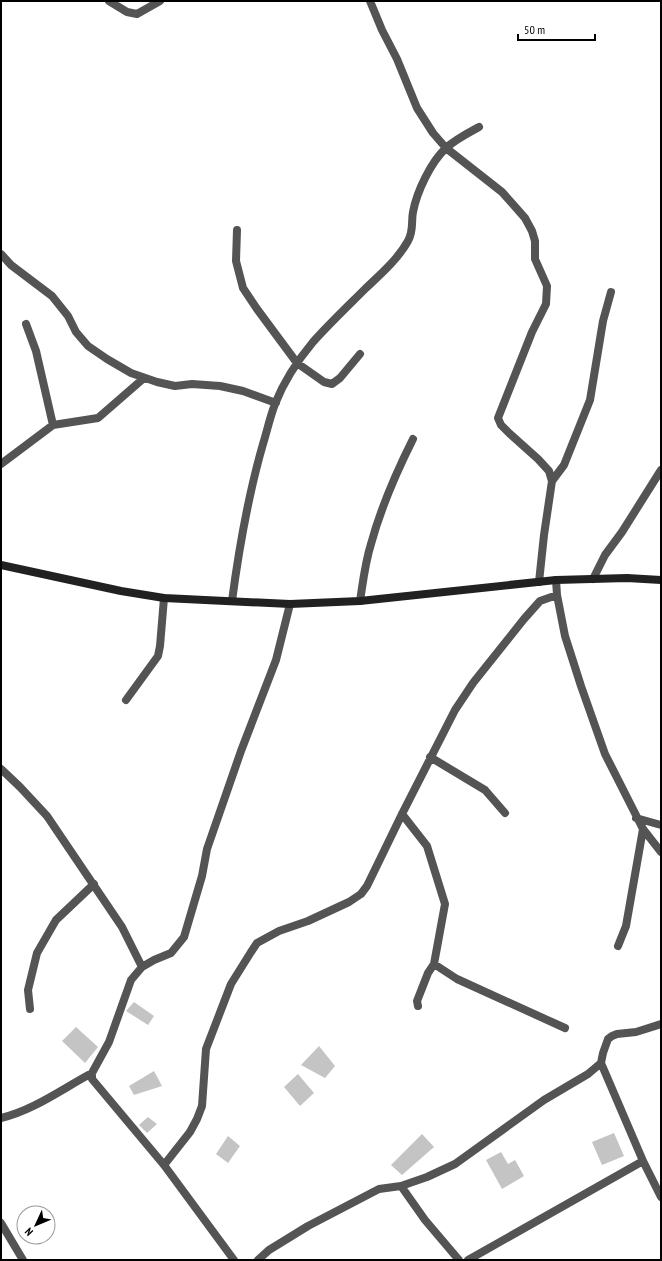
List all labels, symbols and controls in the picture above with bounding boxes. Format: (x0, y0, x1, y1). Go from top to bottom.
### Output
scale bar (518, 16, 595, 42)
text: 50 m (524, 22, 545, 37)
north arrow (16, 1205, 56, 1245)
text: N (22, 1225, 36, 1239)

